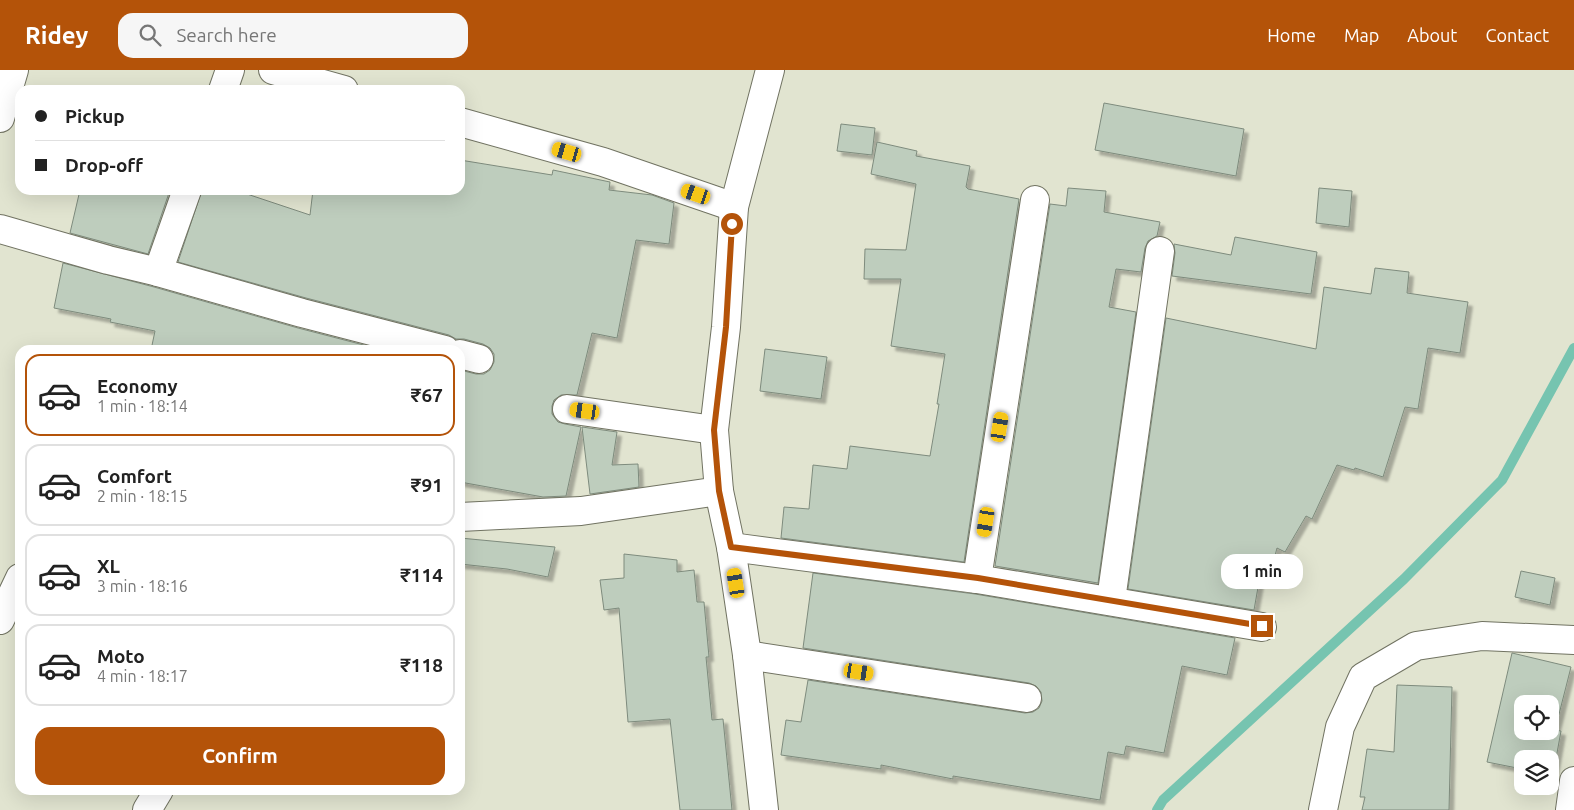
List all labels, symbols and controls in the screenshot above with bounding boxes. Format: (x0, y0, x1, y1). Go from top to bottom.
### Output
search box (118, 13, 468, 58)
icon: search (136, 21, 164, 49)
text: Ridey (25, 22, 88, 49)
text: Search here (176, 24, 277, 46)
text: Home (1267, 25, 1316, 45)
text: Map (1344, 25, 1379, 45)
text: About (1407, 25, 1457, 45)
text: Contact (1485, 25, 1549, 45)
text: Pickup (65, 105, 125, 127)
car (550, 141, 583, 163)
text: Drop-off (65, 154, 143, 176)
car (679, 182, 712, 206)
route start (721, 213, 743, 235)
icon: car (37, 373, 82, 418)
text: Economy (97, 375, 178, 397)
text: ₹67 (411, 384, 443, 406)
text: 1 min · 18:14 (97, 397, 188, 415)
car (569, 401, 600, 421)
car (990, 411, 1009, 443)
icon: car (37, 463, 82, 508)
text: Comfort (97, 465, 172, 487)
text: ₹91 (411, 474, 443, 496)
text: 2 min · 18:15 (97, 487, 188, 505)
car (976, 506, 995, 538)
icon: car (37, 553, 82, 598)
callout: 1 min (1221, 554, 1303, 588)
text: XL (97, 555, 120, 577)
text: 1 min (1242, 562, 1282, 580)
text: ₹114 (400, 564, 443, 586)
car (726, 567, 745, 599)
text: 3 min · 18:16 (97, 577, 188, 595)
route end (1251, 615, 1273, 637)
icon: car (37, 643, 82, 688)
text: Moto (97, 645, 145, 667)
text: ₹118 (400, 654, 443, 676)
car (843, 662, 874, 682)
text: 4 min · 18:17 (97, 667, 188, 685)
map controls (1514, 695, 1559, 795)
button: locate (1514, 695, 1559, 740)
button: Confirm (35, 727, 445, 785)
button: layers (1514, 750, 1559, 795)

